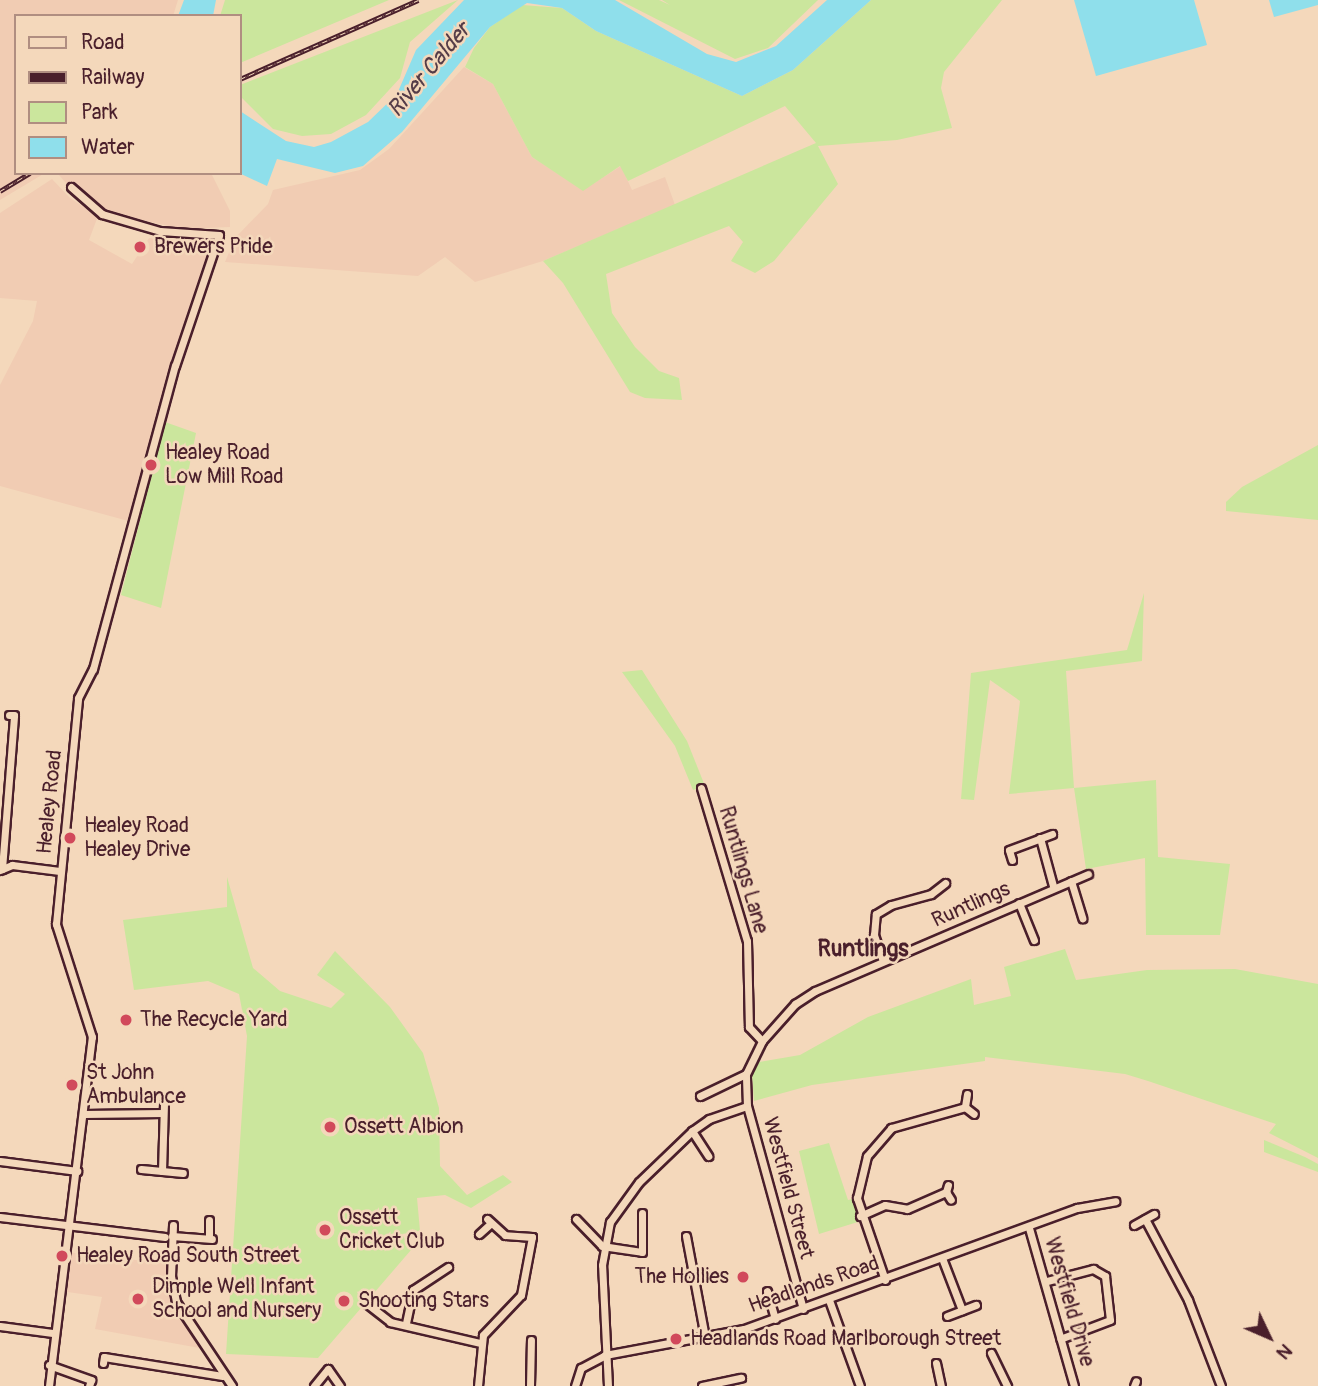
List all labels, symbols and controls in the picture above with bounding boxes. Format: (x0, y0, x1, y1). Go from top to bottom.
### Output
legend (14, 14, 242, 175)
water label: River Calder (382, 17, 476, 123)
text: Road (81, 29, 125, 56)
text: Railway (81, 64, 145, 91)
text: Park (81, 99, 118, 126)
text: Water (81, 134, 134, 161)
place label: Brewers Pride (154, 234, 273, 260)
marker: Brewers Pride (132, 239, 148, 255)
place label: Healey Road Low Mill Road (165, 440, 284, 490)
marker: Healey Road Low Mill Road (143, 457, 159, 473)
street label: Healey Road (32, 749, 68, 855)
street label: Runtlings Lane (713, 804, 773, 936)
place label: Healey Road Healey Drive (84, 813, 190, 863)
marker: Healey Road Healey Drive (62, 830, 78, 846)
street label: Runtlings (928, 877, 1014, 933)
district label: Runtlings (817, 935, 909, 963)
place label: The Recycle Yard (140, 1007, 288, 1033)
marker: The Recycle Yard (118, 1012, 134, 1028)
place label: St John Ambulance (86, 1060, 186, 1110)
marker: St John Ambulance (64, 1077, 80, 1093)
place label: Ossett Albion (344, 1114, 464, 1140)
street label: Westfield Street (757, 1114, 819, 1262)
marker: Ossett Albion (322, 1119, 338, 1135)
place label: Ossett Cricket Club (339, 1205, 445, 1255)
marker: Ossett Cricket Club (317, 1222, 333, 1238)
street label: Westfield Drive (1038, 1234, 1100, 1370)
place label: Healey Road South Street (76, 1243, 299, 1269)
marker: Healey Road South Street (54, 1248, 70, 1264)
street label: Headlands Road (745, 1251, 883, 1319)
place label: The Hollies (635, 1264, 729, 1290)
marker: The Hollies (735, 1269, 751, 1285)
place label: Dimple Well Infant School and Nursery (152, 1274, 321, 1324)
place label: Shooting Stars (358, 1288, 489, 1314)
marker: Dimple Well Infant School and Nursery (130, 1291, 146, 1307)
marker: Shooting Stars (336, 1293, 352, 1309)
north arrow (1234, 1302, 1304, 1372)
place label: Headlands Road Marlborough Street (690, 1326, 1001, 1352)
marker: Headlands Road Marlborough Street (668, 1331, 684, 1347)
text: N (1271, 1339, 1297, 1365)

